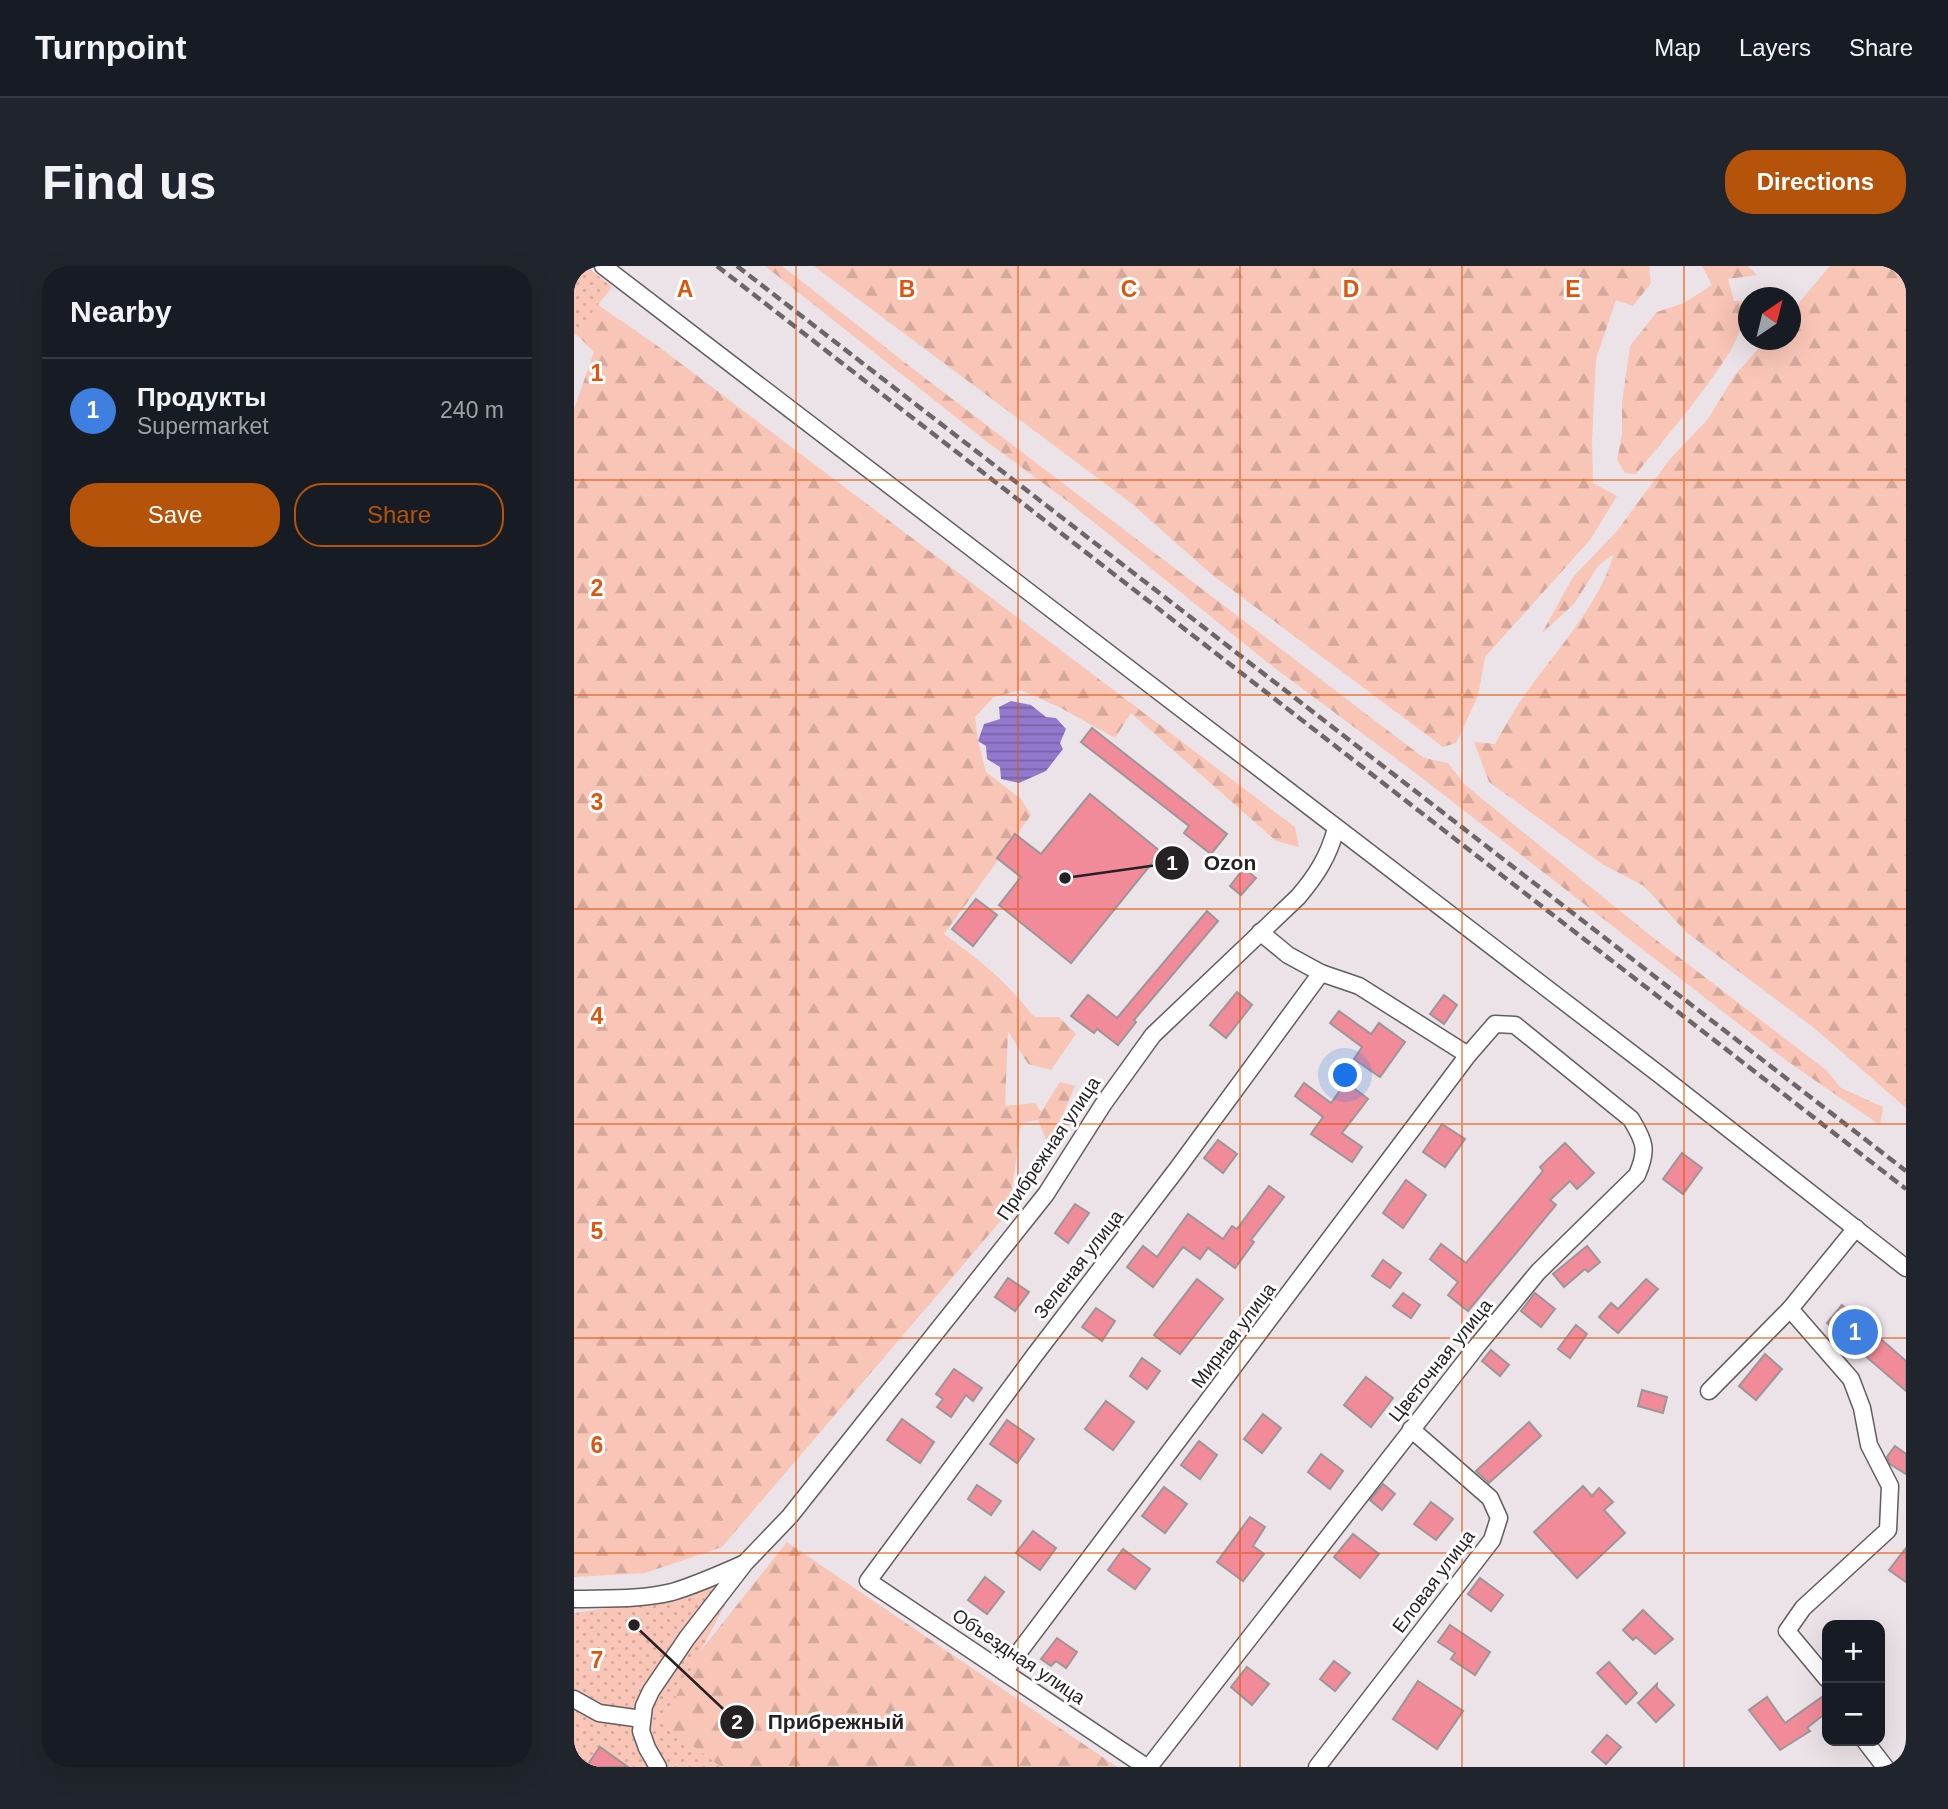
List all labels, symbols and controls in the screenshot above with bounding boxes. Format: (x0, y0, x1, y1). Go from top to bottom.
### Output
text: Turnpoint (35, 29, 187, 66)
text: Map (1654, 34, 1701, 61)
text: Layers (1739, 34, 1811, 61)
text: Share (1849, 34, 1913, 61)
button: Directions (1725, 150, 1906, 214)
text: Find us (42, 155, 216, 209)
text: A (677, 276, 693, 302)
text: B (899, 276, 915, 302)
text: C (1121, 276, 1137, 302)
text: D (1343, 276, 1359, 302)
text: E (1565, 276, 1581, 302)
north arrow (1738, 287, 1801, 350)
text: Nearby (70, 295, 172, 328)
text: 1 (591, 360, 604, 386)
text: Продукты (137, 382, 266, 412)
text: 1 (87, 397, 99, 423)
text: 240 m (440, 397, 504, 423)
text: Supermarket (137, 413, 269, 439)
button: Save (70, 483, 280, 547)
button: Share (294, 483, 504, 547)
text: 2 (591, 575, 603, 601)
text: 3 (591, 789, 603, 815)
callout: Ozon (1155, 842, 1270, 884)
text: 1 (1166, 851, 1178, 874)
text: Ozon (1204, 851, 1256, 874)
text: 4 (591, 1003, 604, 1029)
your location (1328, 1058, 1362, 1092)
street label: Прибрежная улица (993, 1072, 1104, 1224)
street label: Зеленая улица (1030, 1206, 1128, 1323)
text: 5 (591, 1218, 604, 1244)
street label: Мирная улица (1187, 1278, 1280, 1392)
street label: Цветочная улица (1385, 1295, 1496, 1426)
pin: 1 (1832, 1306, 1878, 1358)
text: 6 (591, 1432, 603, 1458)
street label: Еловая улица (1388, 1526, 1479, 1637)
street label: Объездная улица (948, 1604, 1089, 1709)
map controls (1822, 1620, 1885, 1746)
button: + (1822, 1620, 1885, 1683)
text: 7 (591, 1647, 603, 1673)
button: − (1822, 1683, 1885, 1746)
callout: Прибрежный (719, 1701, 919, 1743)
text: 2 (731, 1710, 743, 1733)
text: Прибрежный (768, 1710, 904, 1733)

